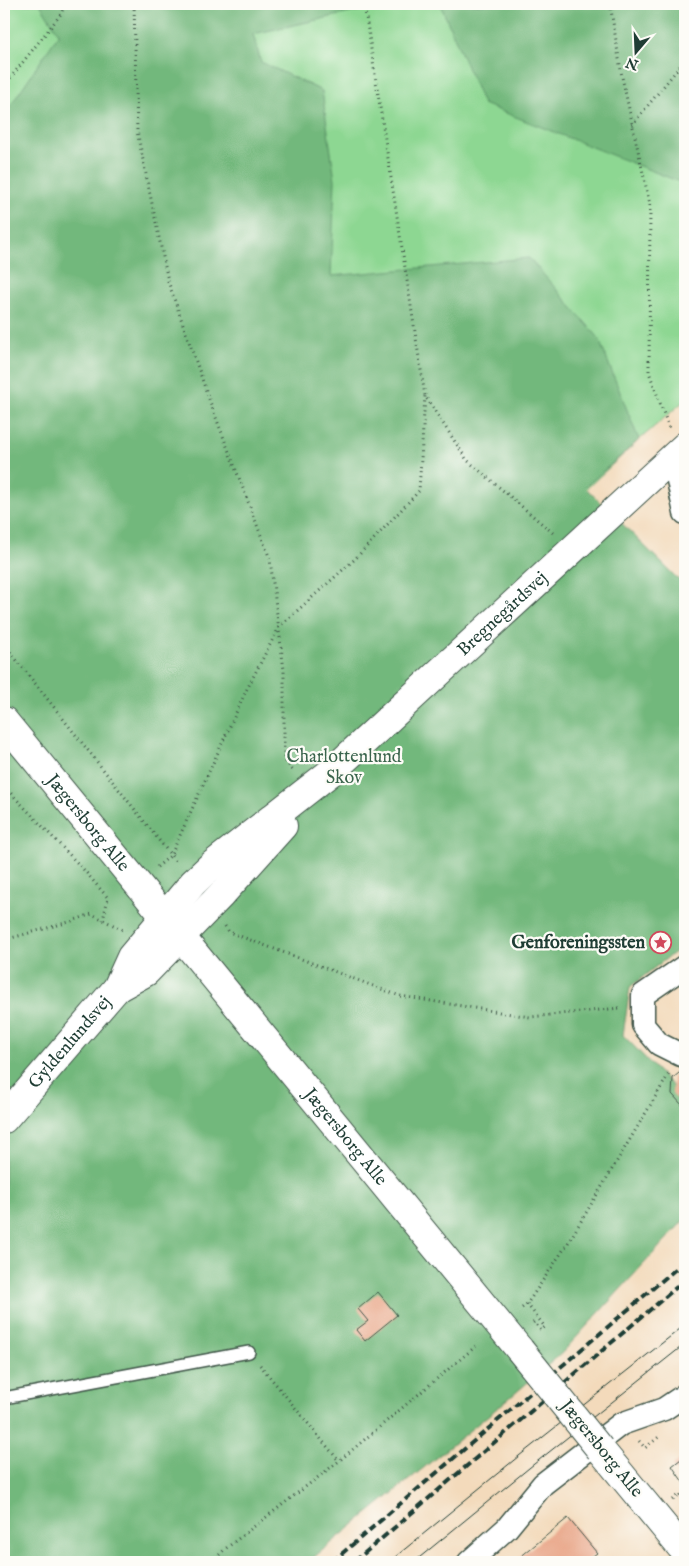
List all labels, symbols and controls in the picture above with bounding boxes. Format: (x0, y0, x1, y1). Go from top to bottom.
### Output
north arrow (612, 28, 662, 78)
text: N (623, 53, 642, 74)
street label: Bregnegårdsvej (452, 567, 553, 661)
park label: Charlottenlund Skov (287, 746, 402, 790)
street label: Jægersborg Alle (40, 768, 135, 877)
place icon: Genforeningssten (649, 931, 673, 955)
place label: Genforeningssten (511, 932, 645, 955)
street label: Gyldenlundsvej (24, 991, 116, 1094)
street label: Jægersborg Alle (297, 1082, 392, 1190)
street label: Jægersborg Alle (553, 1394, 648, 1503)

